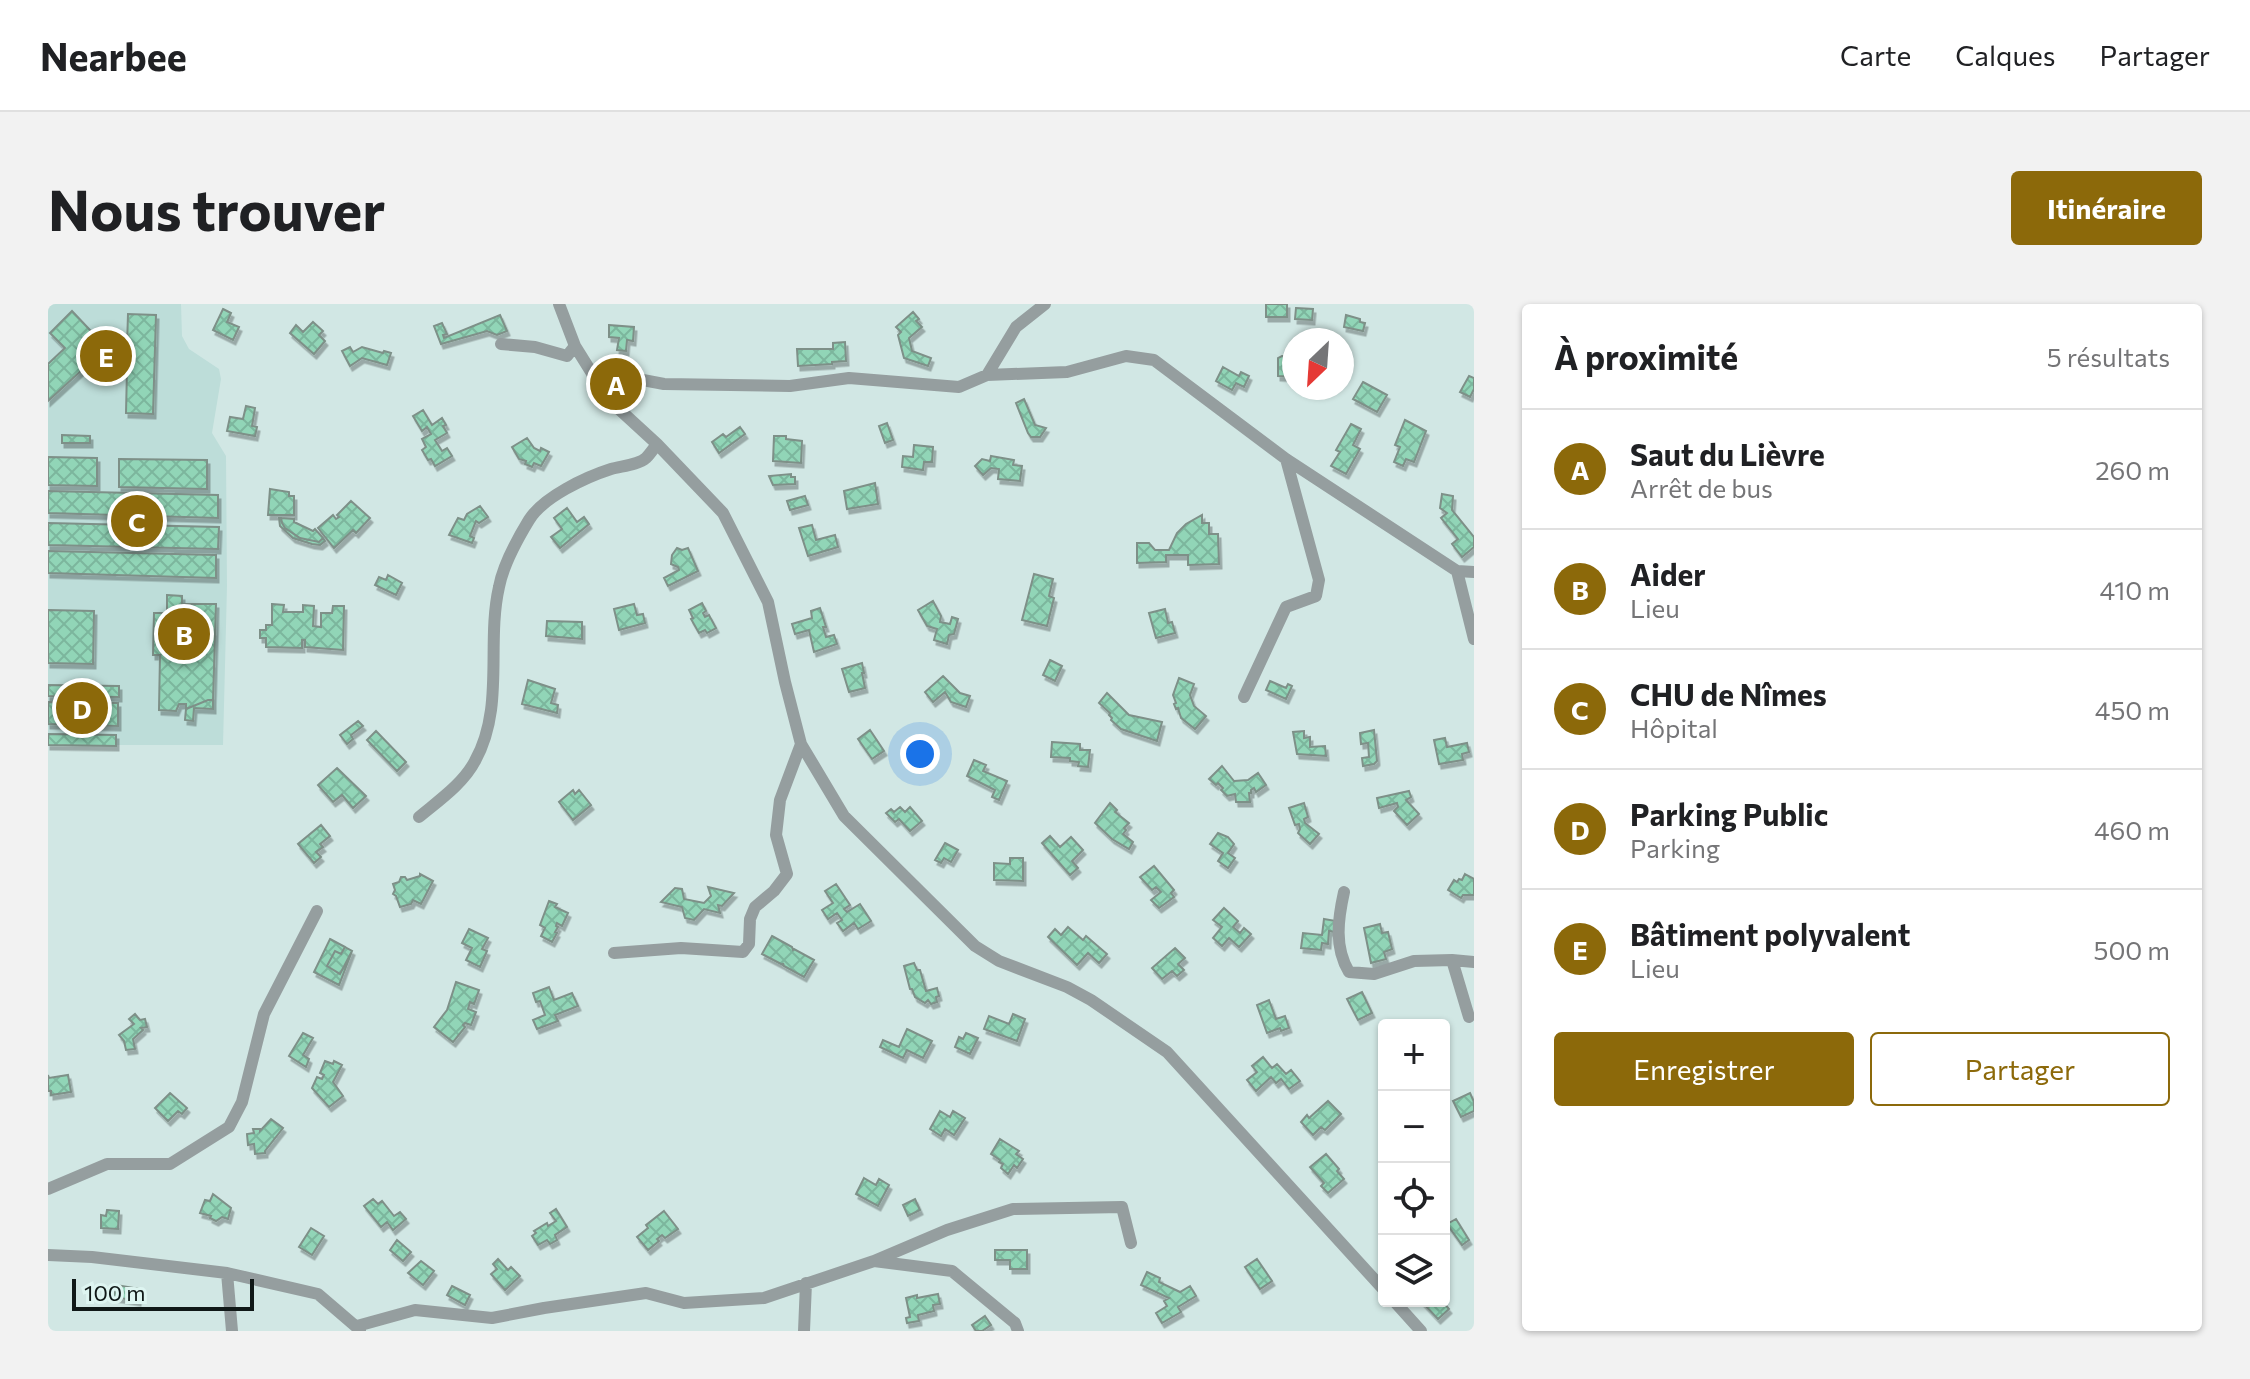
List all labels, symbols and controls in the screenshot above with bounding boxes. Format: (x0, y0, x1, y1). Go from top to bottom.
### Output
text: Nearbee (40, 32, 187, 79)
text: Carte (1840, 38, 1911, 72)
text: Calques (1955, 38, 2056, 72)
text: Partager (2100, 38, 2210, 72)
button: Itinéraire (2011, 171, 2202, 245)
text: Nous trouver (48, 174, 385, 243)
pin: E (80, 326, 132, 386)
north arrow (1282, 328, 1354, 400)
text: À proximité (1554, 335, 1738, 377)
text: 5 résultats (2047, 341, 2170, 372)
pin: A (590, 354, 642, 414)
text: Saut du Lièvre (1630, 435, 1825, 472)
text: A (1571, 454, 1589, 485)
text: 260 m (2095, 454, 2170, 485)
text: Arrêt de bus (1630, 472, 1773, 503)
pin: C (111, 491, 163, 551)
text: Aider (1630, 555, 1706, 592)
text: B (1571, 574, 1589, 605)
text: 410 m (2099, 574, 2170, 605)
text: Lieu (1630, 592, 1680, 623)
pin: B (158, 604, 210, 664)
text: CHU de Nîmes (1630, 675, 1827, 712)
pin: D (56, 678, 108, 738)
text: C (1571, 694, 1589, 725)
text: 450 m (2095, 694, 2170, 725)
text: Hôpital (1630, 712, 1718, 743)
your location (900, 734, 940, 774)
text: Parking Public (1630, 795, 1828, 832)
text: D (1570, 814, 1590, 845)
text: 460 m (2094, 814, 2170, 845)
text: Parking (1630, 832, 1720, 863)
text: Bâtiment polyvalent (1630, 915, 1910, 952)
text: E (1572, 934, 1588, 965)
text: 500 m (2093, 934, 2170, 965)
text: Lieu (1630, 952, 1680, 983)
map controls (1378, 1019, 1450, 1307)
button: + (1378, 1019, 1450, 1091)
button: Enregistrer (1554, 1032, 1854, 1106)
button: Partager (1870, 1032, 2170, 1106)
button: − (1378, 1091, 1450, 1163)
button: locate (1378, 1163, 1450, 1235)
button: layers (1378, 1235, 1450, 1307)
scale bar (72, 1275, 254, 1311)
text: 100 m (84, 1279, 146, 1306)

